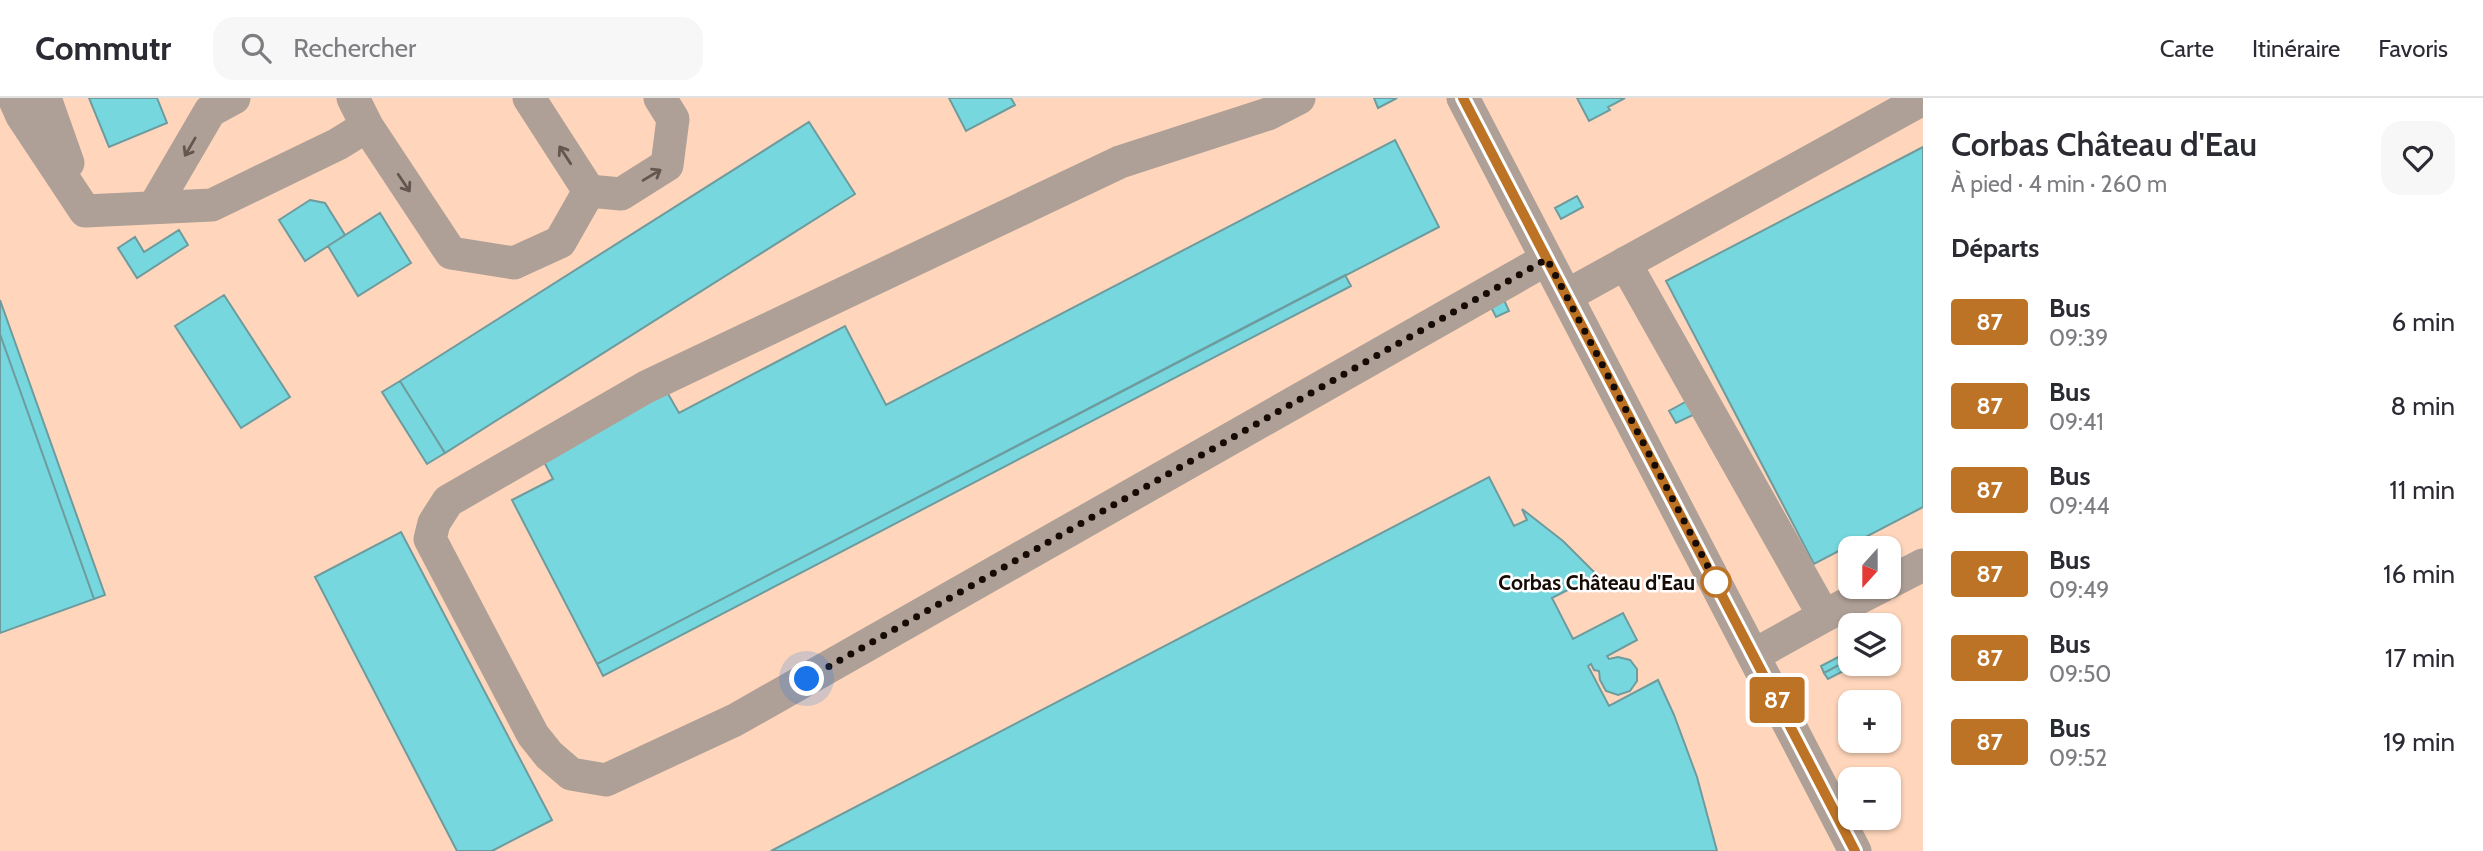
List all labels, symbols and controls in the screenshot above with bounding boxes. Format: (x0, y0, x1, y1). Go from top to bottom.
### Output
search box (213, 17, 703, 80)
text: Commutr (35, 28, 171, 68)
icon: search (237, 29, 275, 67)
text: Rechercher (293, 32, 416, 64)
text: Carte (2160, 34, 2214, 63)
text: Itinéraire (2252, 34, 2340, 63)
text: Favoris (2378, 34, 2448, 63)
button: heart (2381, 121, 2455, 195)
text: Corbas Château d'Eau (1951, 124, 2257, 164)
one-way arrow (183, 136, 197, 156)
one-way arrow (558, 145, 572, 165)
one-way arrow (641, 167, 661, 181)
text: À pied · 4 min · 260 m (1951, 170, 2167, 198)
one-way arrow (397, 173, 412, 192)
text: Départs (1951, 232, 2039, 264)
text: Bus (2049, 292, 2090, 324)
text: 6 min (2392, 306, 2455, 338)
text: 87 (1976, 307, 2003, 336)
text: 09:39 (2049, 324, 2108, 352)
text: Bus (2049, 376, 2090, 408)
text: 8 min (2391, 390, 2455, 422)
text: 87 (1976, 391, 2003, 420)
text: 09:41 (2049, 408, 2104, 436)
text: Bus (2049, 460, 2090, 492)
text: 11 min (2389, 474, 2455, 506)
text: 87 (1976, 475, 2003, 504)
text: 09:44 (2049, 492, 2110, 520)
north arrow (1838, 536, 1900, 598)
map controls (1838, 536, 1901, 830)
text: Bus (2049, 544, 2090, 576)
text: 16 min (2383, 558, 2455, 590)
text: 87 (1976, 559, 2003, 588)
marker: Corbas Château d'Eau (1701, 567, 1731, 597)
place label: Corbas Château d'Eau (1498, 570, 1695, 595)
text: 09:49 (2049, 576, 2109, 604)
button: layers (1838, 613, 1901, 676)
text: Bus (2049, 628, 2090, 660)
text: 17 min (2385, 642, 2455, 674)
text: 87 (1976, 643, 2003, 672)
text: 09:50 (2049, 660, 2111, 688)
your location (789, 661, 824, 696)
line badge: 87 (1746, 677, 1809, 723)
text: 87 (1764, 685, 1790, 714)
button: + (1838, 690, 1901, 753)
text: Bus (2049, 712, 2090, 744)
text: 19 min (2383, 726, 2455, 758)
text: 87 (1976, 727, 2003, 756)
text: 09:52 (2049, 744, 2107, 772)
button: − (1838, 767, 1901, 830)

